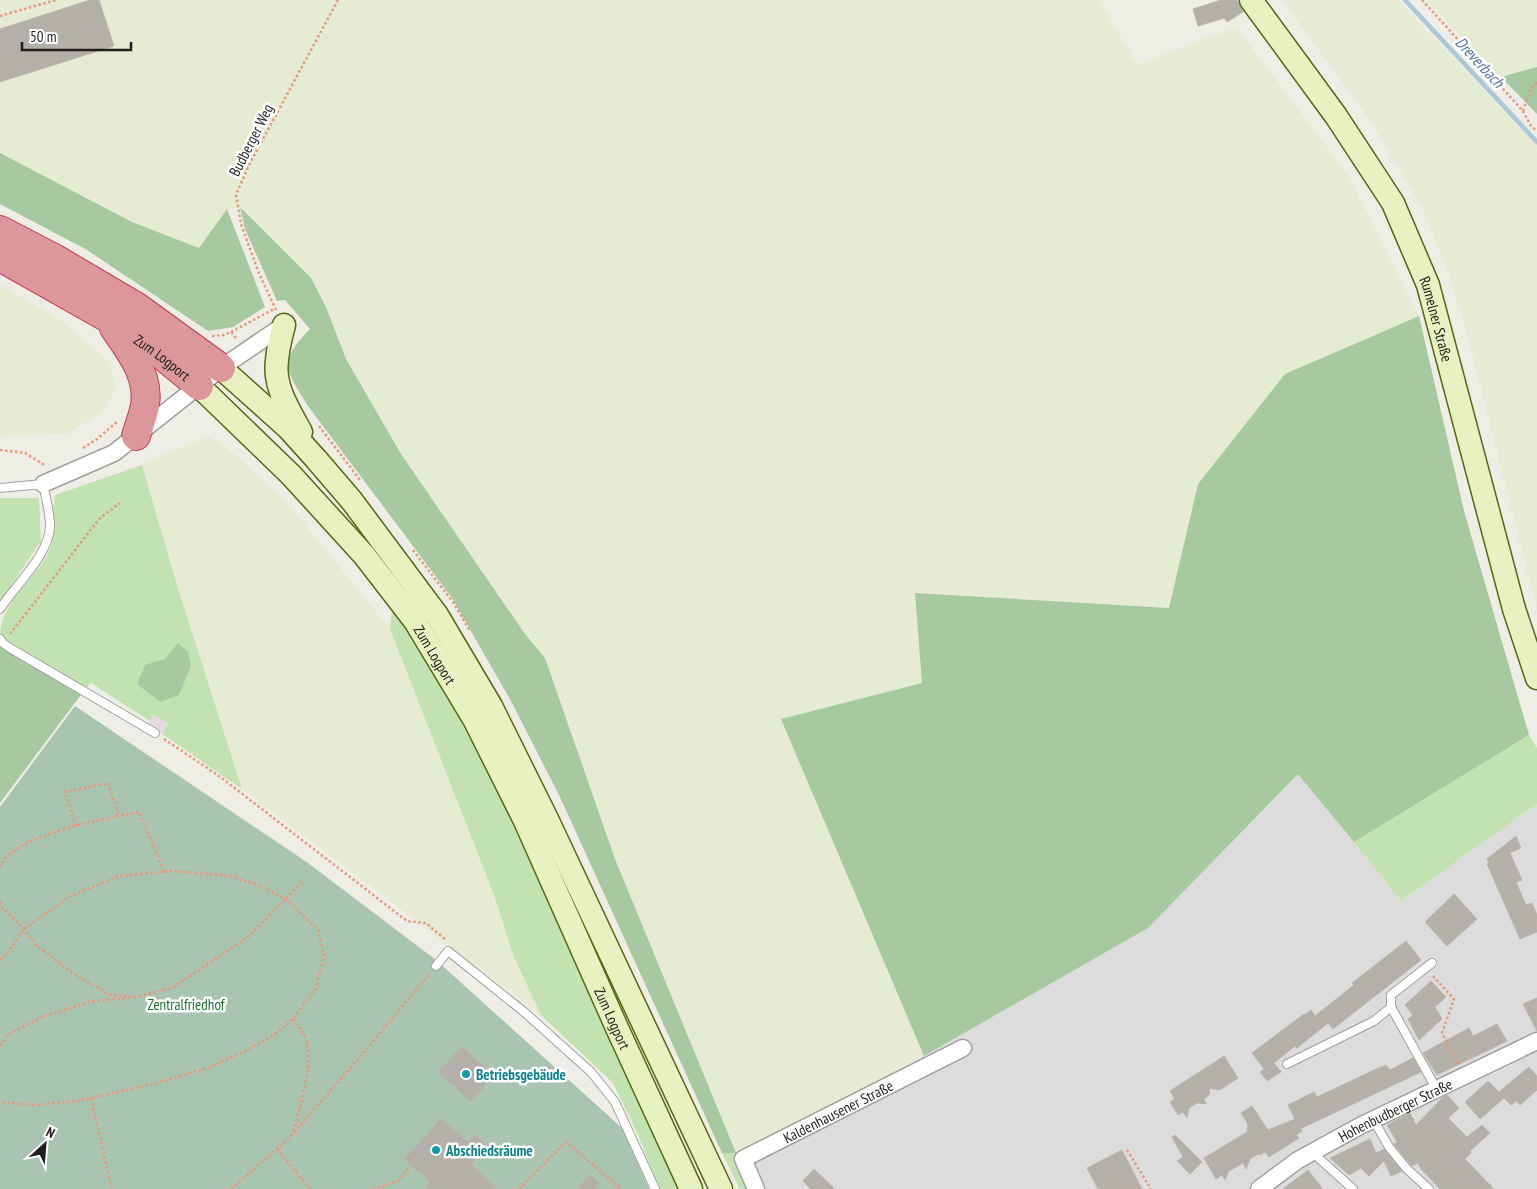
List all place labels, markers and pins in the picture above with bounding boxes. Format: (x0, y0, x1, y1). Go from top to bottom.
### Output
place label: Betriebsgebäude (476, 1065, 566, 1084)
marker: Betriebsgebäude (460, 1068, 472, 1080)
place label: Abschiedsräume (445, 1141, 533, 1160)
marker: Abschiedsräume (430, 1144, 442, 1156)

